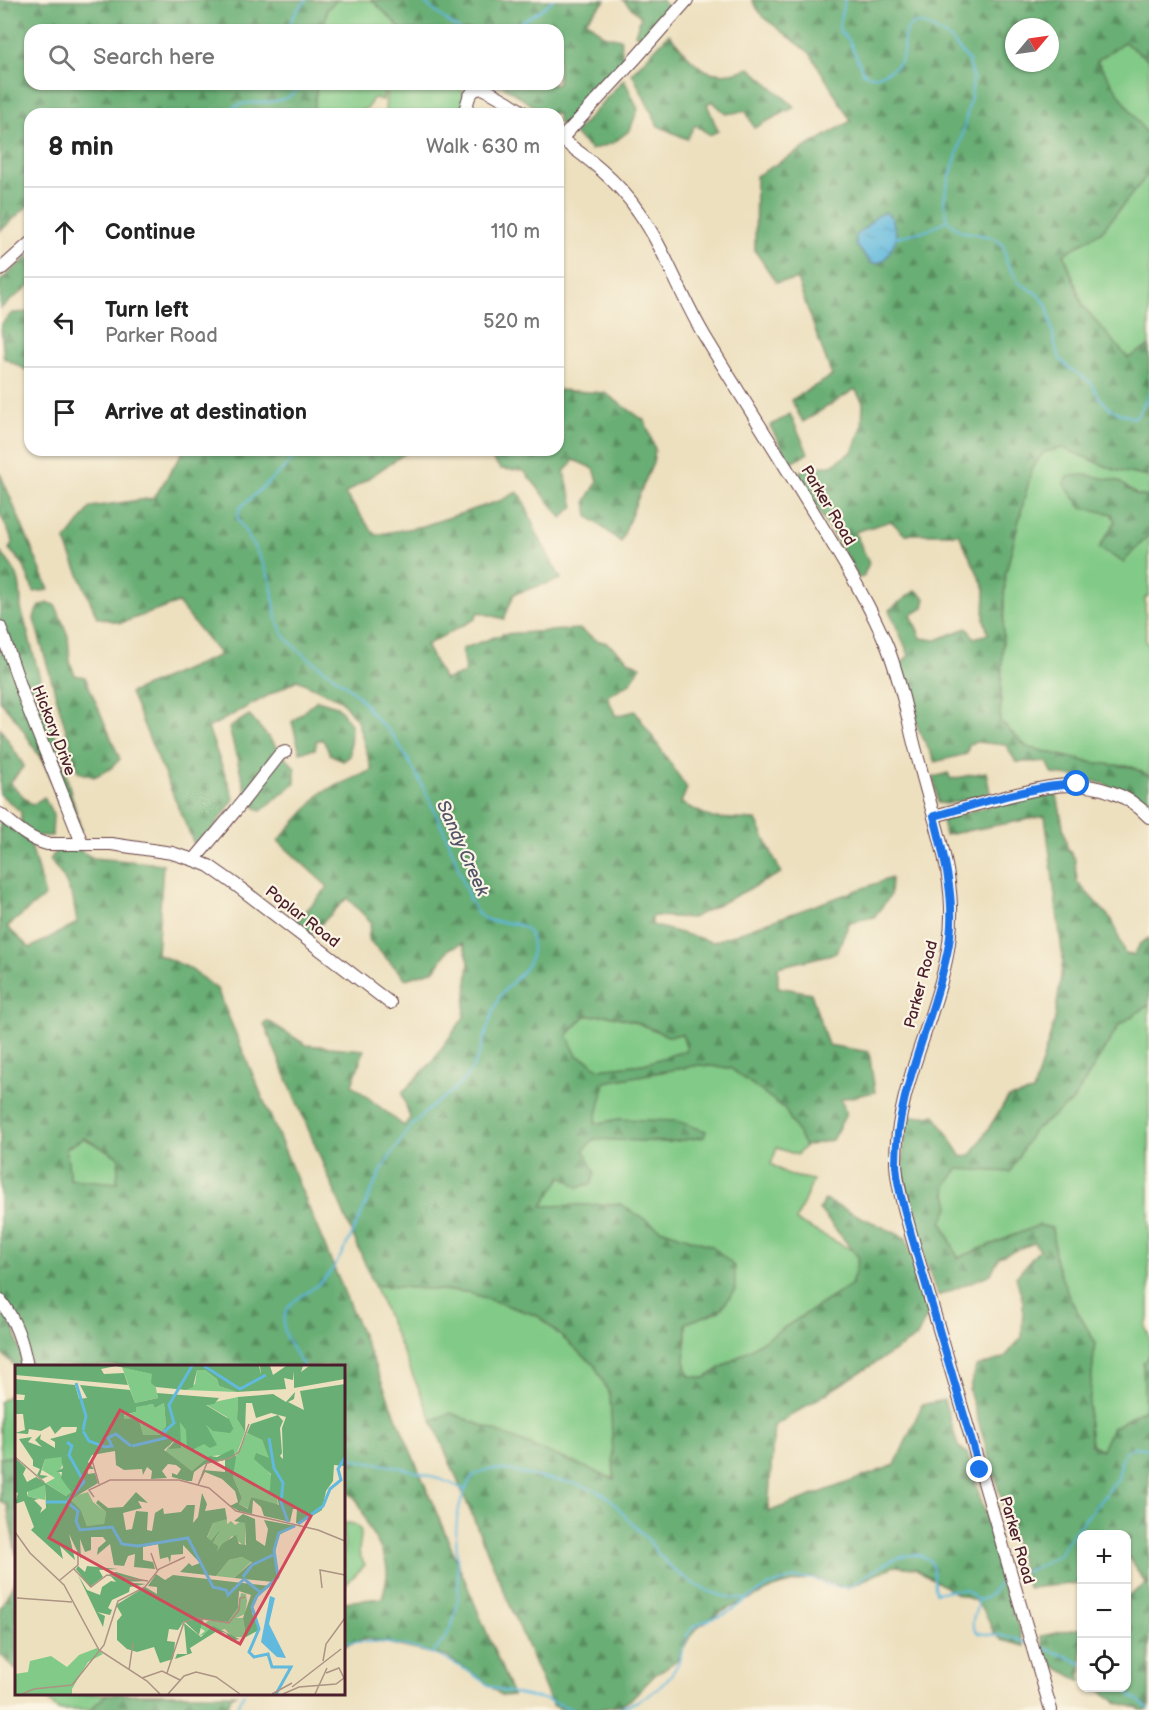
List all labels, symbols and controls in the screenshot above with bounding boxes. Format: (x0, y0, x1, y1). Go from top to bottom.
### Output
north arrow (1005, 18, 1059, 72)
search box (24, 24, 564, 90)
icon: search (45, 41, 78, 74)
text: Search here (93, 44, 215, 71)
text: 8 min (48, 132, 114, 163)
text: Walk · 630 m (426, 135, 540, 159)
icon: ahead (48, 216, 81, 249)
text: Continue (105, 219, 195, 246)
text: 110 m (491, 220, 540, 244)
text: Turn left (105, 297, 189, 324)
icon: left (48, 306, 81, 339)
text: 520 m (483, 310, 540, 334)
text: Parker Road (105, 324, 218, 348)
icon: arrive (48, 396, 81, 429)
text: Arrive at destination (105, 399, 307, 426)
street label: Parker Road (796, 462, 859, 549)
street label: Hickory Drive (28, 683, 80, 779)
route start (1063, 770, 1089, 796)
water label: Sandy Creek (432, 797, 494, 900)
street label: Poplar Road (261, 882, 343, 952)
street label: Parker Road (901, 938, 942, 1030)
inset map (15, 1365, 345, 1695)
route end (966, 1456, 992, 1482)
street label: Parker Road (995, 1494, 1038, 1586)
map controls (1077, 1530, 1131, 1692)
button: + (1077, 1530, 1131, 1584)
button: − (1077, 1584, 1131, 1638)
button: locate (1077, 1638, 1131, 1692)

